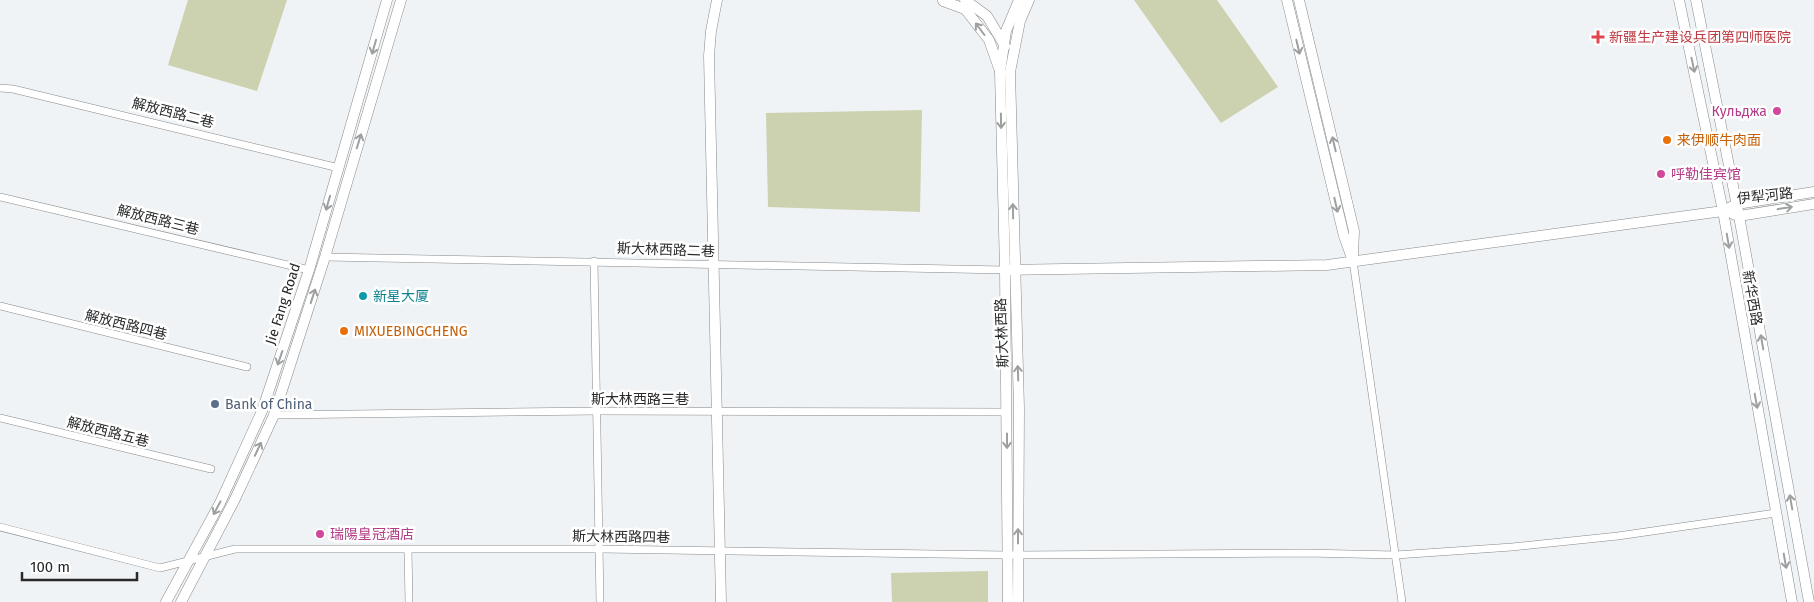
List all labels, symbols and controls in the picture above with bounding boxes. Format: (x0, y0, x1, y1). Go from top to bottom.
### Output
one-way arrow (975, 22, 985, 36)
place label: 新疆生产建设兵团第四师医院 (1609, 29, 1791, 46)
marker: 新疆生产建设兵团第四师医院 (1591, 30, 1605, 44)
one-way arrow (368, 38, 378, 54)
one-way arrow (1294, 39, 1303, 55)
one-way arrow (1688, 56, 1698, 72)
street label: 解放西路二巷 (130, 95, 216, 131)
place label: Кульджа (1712, 103, 1767, 120)
marker: Кульджа (1771, 105, 1783, 117)
one-way arrow (996, 112, 1006, 128)
place label: 来伊顺牛肉面 (1677, 132, 1761, 149)
one-way arrow (354, 133, 364, 149)
marker: 来伊顺牛肉面 (1661, 134, 1673, 146)
one-way arrow (1329, 137, 1338, 153)
place label: 呼勒佳宾馆 (1671, 166, 1741, 183)
marker: 呼勒佳宾馆 (1655, 168, 1667, 180)
street label: 伊犁河路 (1736, 185, 1794, 207)
one-way arrow (323, 195, 333, 211)
one-way arrow (1332, 197, 1341, 213)
street label: 解放西路三巷 (115, 202, 201, 238)
one-way arrow (1008, 203, 1018, 220)
one-way arrow (1777, 203, 1793, 213)
one-way arrow (1724, 233, 1734, 249)
street label: 斯大林西路二巷 (617, 240, 715, 260)
street label: Jie Fang Road (262, 261, 304, 347)
street label: 新华西路 (1739, 269, 1765, 327)
place label: 新星大厦 (373, 288, 429, 305)
one-way arrow (308, 289, 318, 305)
marker: 新星大厦 (357, 290, 369, 302)
street label: 斯大林西路 (992, 298, 1012, 368)
street label: 解放西路四巷 (83, 307, 169, 343)
place label: MIXUEBINGCHENG (354, 323, 468, 340)
marker: MIXUEBINGCHENG (338, 325, 350, 337)
one-way arrow (1757, 335, 1767, 351)
one-way arrow (274, 350, 284, 366)
one-way arrow (1013, 366, 1022, 382)
street label: 斯大林西路三巷 (591, 391, 689, 408)
one-way arrow (1752, 393, 1762, 409)
place label: Bank of China (225, 396, 312, 413)
marker: Bank of China (209, 398, 221, 410)
street label: 解放西路五巷 (65, 414, 151, 450)
one-way arrow (1002, 432, 1012, 448)
one-way arrow (254, 442, 263, 457)
one-way arrow (1786, 495, 1795, 511)
one-way arrow (212, 500, 222, 515)
place label: 瑞陽皇冠酒店 (330, 526, 414, 543)
marker: 瑞陽皇冠酒店 (314, 528, 326, 540)
street label: 斯大林西路四巷 (572, 528, 670, 546)
one-way arrow (1013, 528, 1023, 544)
scale bar (22, 550, 138, 582)
one-way arrow (1780, 553, 1790, 569)
text: 100 m (30, 558, 70, 576)

